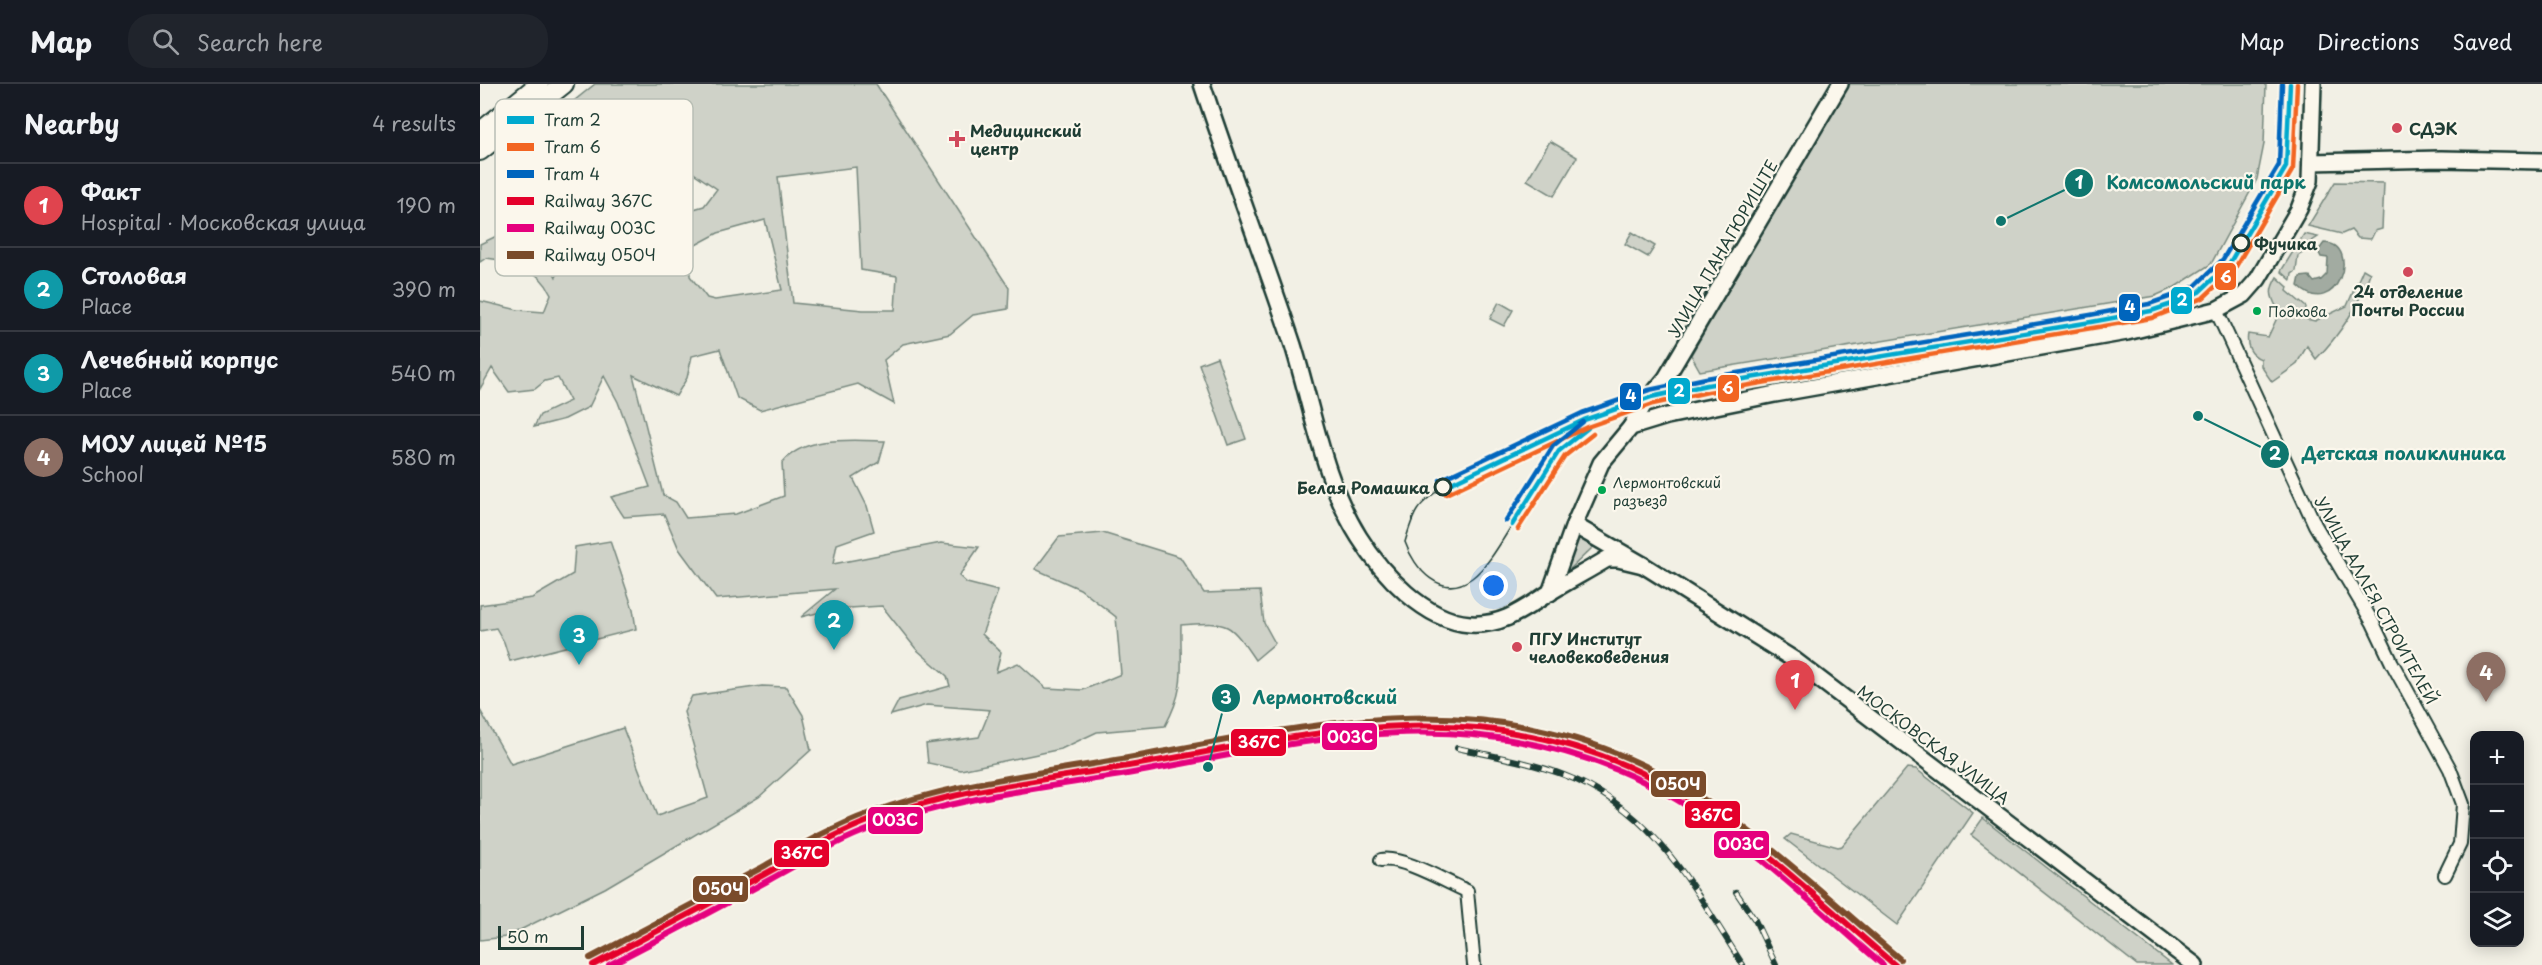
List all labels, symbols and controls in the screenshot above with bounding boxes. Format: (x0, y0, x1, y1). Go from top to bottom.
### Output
search box (128, 14, 548, 68)
text: Map (30, 20, 92, 63)
icon: search (149, 25, 182, 58)
text: Search here (197, 25, 323, 58)
text: Map (2239, 25, 2284, 57)
text: Directions (2317, 25, 2419, 57)
text: Saved (2452, 25, 2512, 57)
legend (495, 99, 693, 276)
text: Nearby (24, 104, 119, 143)
text: Tram 2 (544, 107, 601, 131)
text: 4 results (372, 108, 456, 138)
place label: СДЭК (2409, 116, 2457, 140)
place label: Медицинский центр (970, 118, 1082, 160)
marker: СДЭК (2390, 121, 2404, 135)
marker: Медицинский центр (948, 130, 966, 148)
text: Tram 6 (544, 134, 601, 158)
street label: УЛИЦА ПАНАГЮРИШТЕ (1661, 155, 1783, 341)
text: Tram 4 (544, 161, 600, 185)
callout: Комсомольский парк (2064, 165, 2318, 201)
text: 1 (2075, 168, 2084, 195)
text: Комсомольский парк (2106, 168, 2306, 195)
text: Факт (81, 174, 141, 207)
text: Railway 367С (544, 188, 653, 212)
text: 1 (39, 190, 48, 220)
text: 190 m (397, 190, 456, 220)
text: Hospital · Московская улица (81, 207, 366, 237)
text: Railway 003С (544, 215, 656, 239)
place label: Фучика (2254, 231, 2318, 255)
marker: Фучика (2232, 234, 2250, 252)
text: Railway 050Ч (544, 242, 656, 266)
text: Столовая (81, 258, 187, 291)
line badge: 6 (2214, 262, 2237, 291)
text: 6 (2220, 264, 2232, 288)
marker: 24 отделение Почты России (2401, 265, 2415, 279)
text: 2 (36, 274, 51, 304)
text: 390 m (392, 274, 456, 304)
place label: 24 отделение Почты России (2351, 279, 2465, 321)
line badge: 2 (2170, 286, 2193, 315)
text: 2 (2176, 287, 2188, 311)
text: Place (81, 291, 132, 321)
line badge: 4 (2118, 293, 2141, 322)
text: 4 (2125, 294, 2136, 318)
place label: Подкова (2268, 301, 2327, 322)
marker: Подкова (2251, 305, 2263, 317)
text: Лечебный корпус (81, 342, 278, 375)
text: 3 (37, 358, 50, 388)
text: 540 m (390, 358, 456, 388)
line badge: 6 (1717, 374, 1740, 403)
text: Place (81, 375, 132, 405)
text: 6 (1722, 375, 1734, 399)
line badge: 2 (1667, 377, 1691, 405)
text: 2 (1673, 378, 1685, 402)
line badge: 4 (1619, 382, 1642, 411)
text: 4 (1626, 383, 1637, 407)
text: МОУ лицей №15 (81, 426, 267, 459)
callout: Детская поликлиника (2260, 436, 2518, 472)
text: 2 (2269, 439, 2282, 466)
text: Детская поликлиника (2301, 439, 2506, 466)
text: 4 (37, 442, 50, 472)
text: 580 m (391, 442, 456, 472)
text: School (81, 459, 144, 489)
place label: Лермонтовский разъезд (1613, 472, 1721, 511)
place label: Белая Ромашка (1297, 475, 1430, 499)
marker: Белая Ромашка (1434, 478, 1452, 496)
marker: Лермонтовский разъезд (1596, 484, 1608, 496)
street label: УЛИЦА АЛЛЕЯ СТРОИТЕЛЕЙ (2310, 492, 2444, 708)
your location (1479, 571, 1508, 600)
pin: 2 (814, 600, 854, 650)
pin: 3 (560, 616, 598, 665)
place label: ПГУ Институт человековедения (1529, 626, 1669, 668)
marker: ПГУ Институт человековедения (1510, 640, 1524, 654)
pin: 4 (2466, 652, 2506, 702)
pin: 1 (1776, 660, 1814, 710)
street label: МОСКОВСКАЯ УЛИЦА (1853, 679, 2015, 809)
callout: Лермонтовский (1211, 680, 1410, 716)
text: 3 (1220, 683, 1232, 710)
text: Лермонтовский (1253, 683, 1397, 710)
line badge: 003С (1321, 722, 1378, 751)
text: 003С (1327, 724, 1373, 748)
line badge: 367С (1230, 728, 1287, 757)
text: 367С (1238, 729, 1280, 753)
map controls (2470, 731, 2524, 947)
button: + (2470, 731, 2524, 785)
line badge: 050Ч (1650, 770, 1707, 798)
text: 050Ч (1655, 771, 1701, 795)
button: − (2470, 785, 2524, 839)
line badge: 367С (1684, 800, 1741, 829)
text: 367С (1691, 802, 1733, 826)
line badge: 003С (867, 806, 924, 835)
text: 003С (872, 807, 918, 831)
line badge: 003С (1713, 830, 1770, 859)
text: 003С (1718, 831, 1764, 855)
line badge: 367С (773, 839, 830, 868)
button: locate (2470, 839, 2524, 893)
text: 367С (781, 840, 823, 864)
line badge: 050Ч (692, 875, 749, 903)
text: 050Ч (698, 876, 744, 900)
button: layers (2470, 893, 2524, 947)
scale bar (498, 923, 584, 950)
text: 50 m (507, 924, 548, 948)

